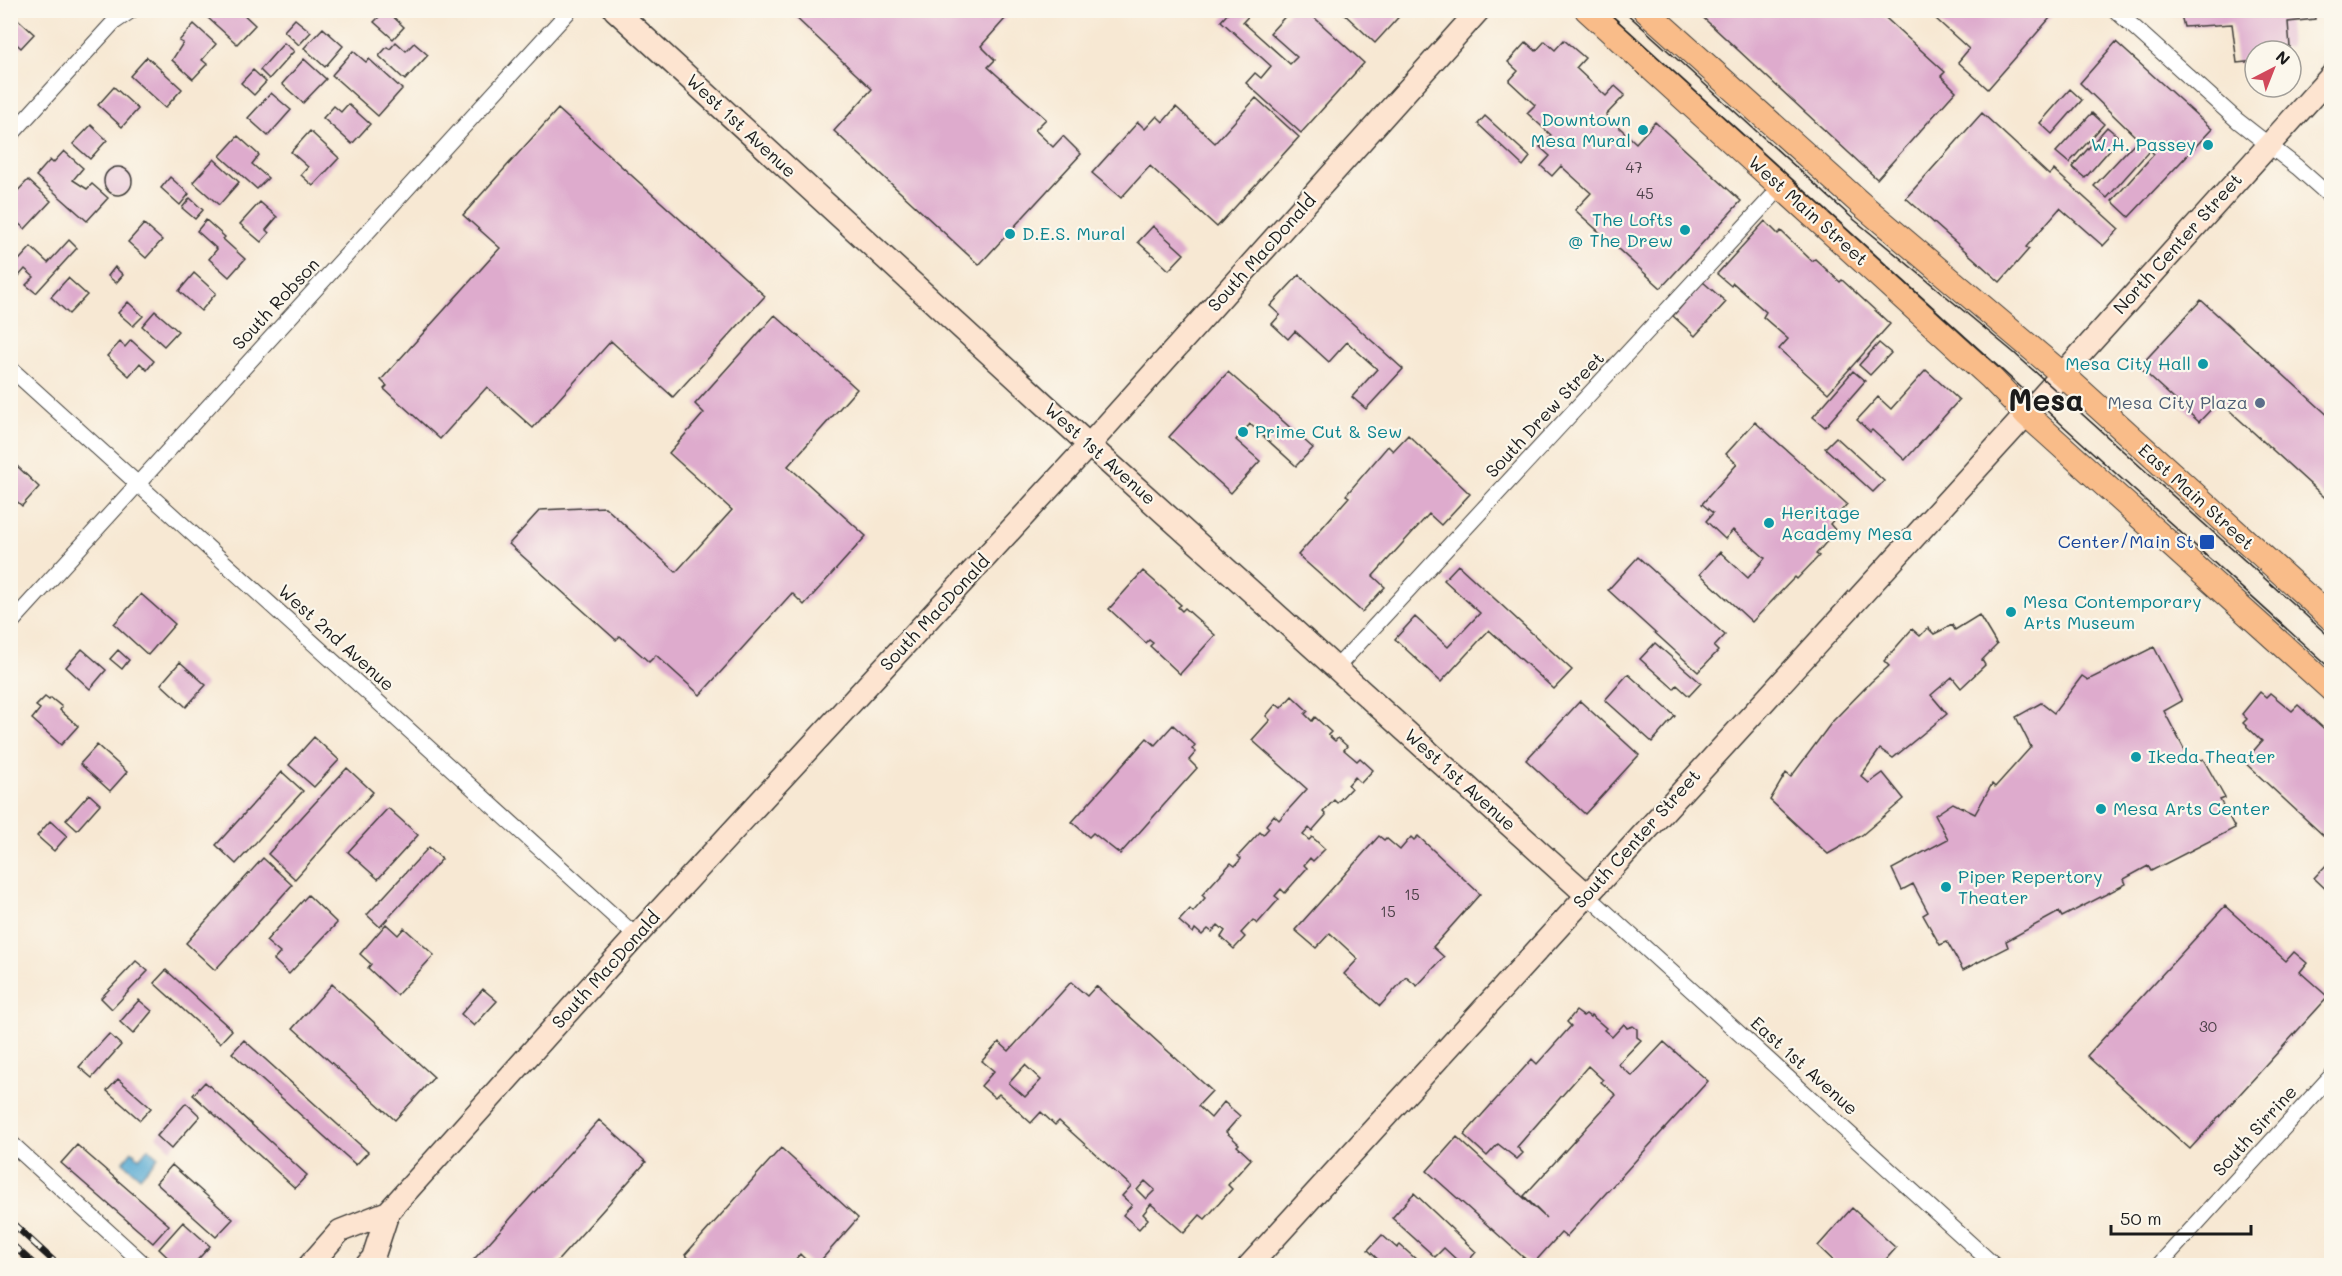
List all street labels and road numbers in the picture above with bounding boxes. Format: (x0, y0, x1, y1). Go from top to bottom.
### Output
street label: West 1st Avenue (682, 68, 802, 183)
street label: West Main Street (1744, 150, 1874, 271)
street label: North Center Street (2107, 168, 2247, 319)
street label: South MacDonald (1202, 188, 1321, 316)
street label: South Robson (226, 252, 324, 354)
street label: South Drew Street (1480, 346, 1609, 482)
street label: West 1st Avenue (1040, 397, 1162, 510)
street label: East Main Street (2134, 438, 2260, 555)
street label: South MacDonald (874, 549, 994, 676)
street label: West 2nd Avenue (273, 579, 400, 696)
street label: West 1st Avenue (1400, 723, 1522, 836)
street label: South Center Street (1567, 764, 1705, 913)
street label: South MacDonald (546, 905, 665, 1033)
street label: East 1st Avenue (1746, 1011, 1863, 1120)
street label: South Sirrine (2207, 1080, 2302, 1181)

